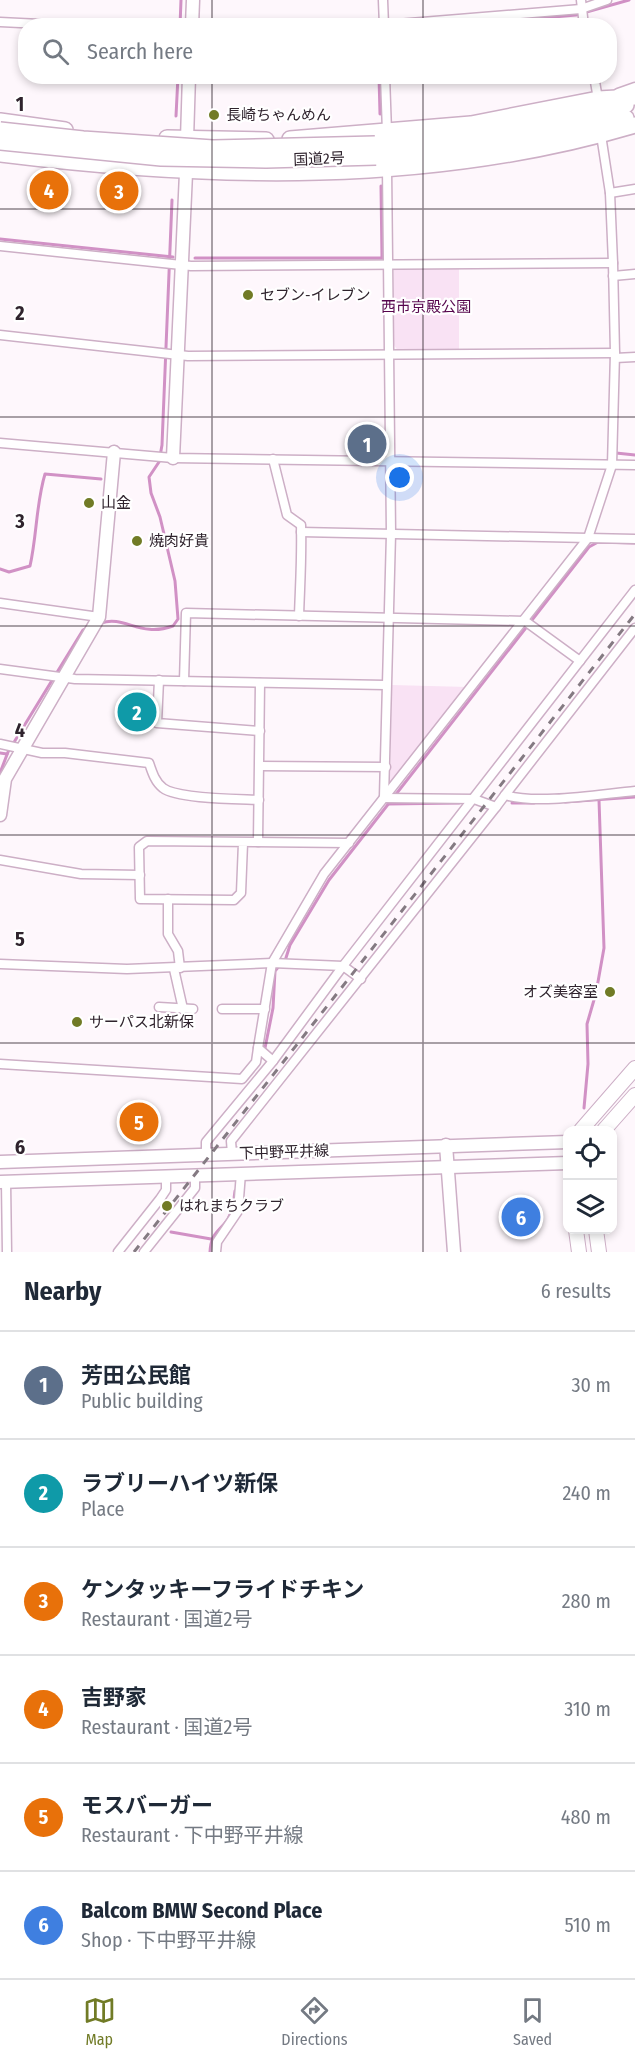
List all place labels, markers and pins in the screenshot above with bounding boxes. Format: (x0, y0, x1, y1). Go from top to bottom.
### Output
place label: 長崎ちゃんめん (226, 106, 331, 124)
marker: 長崎ちゃんめん (207, 108, 221, 122)
pin: 4 (29, 168, 68, 213)
pin: 3 (100, 168, 138, 213)
place label: セブン-イレブン (260, 286, 371, 304)
marker: セブン-イレブン (241, 288, 255, 302)
pin: 1 (348, 422, 386, 466)
place label: 山金 (101, 494, 131, 512)
marker: 山金 (82, 496, 96, 510)
place label: 焼肉好貴 (149, 532, 209, 550)
marker: 焼肉好貴 (130, 534, 144, 548)
pin: 2 (118, 690, 156, 734)
place label: オズ美容室 (523, 983, 598, 1001)
marker: オズ美容室 (603, 985, 617, 999)
place label: サーパス北新保 (89, 1013, 194, 1031)
marker: サーパス北新保 (70, 1015, 84, 1029)
pin: 5 (120, 1100, 158, 1144)
pin: 6 (502, 1194, 540, 1240)
place label: はれまちクラブ (179, 1197, 284, 1215)
marker: はれまちクラブ (160, 1199, 174, 1213)

